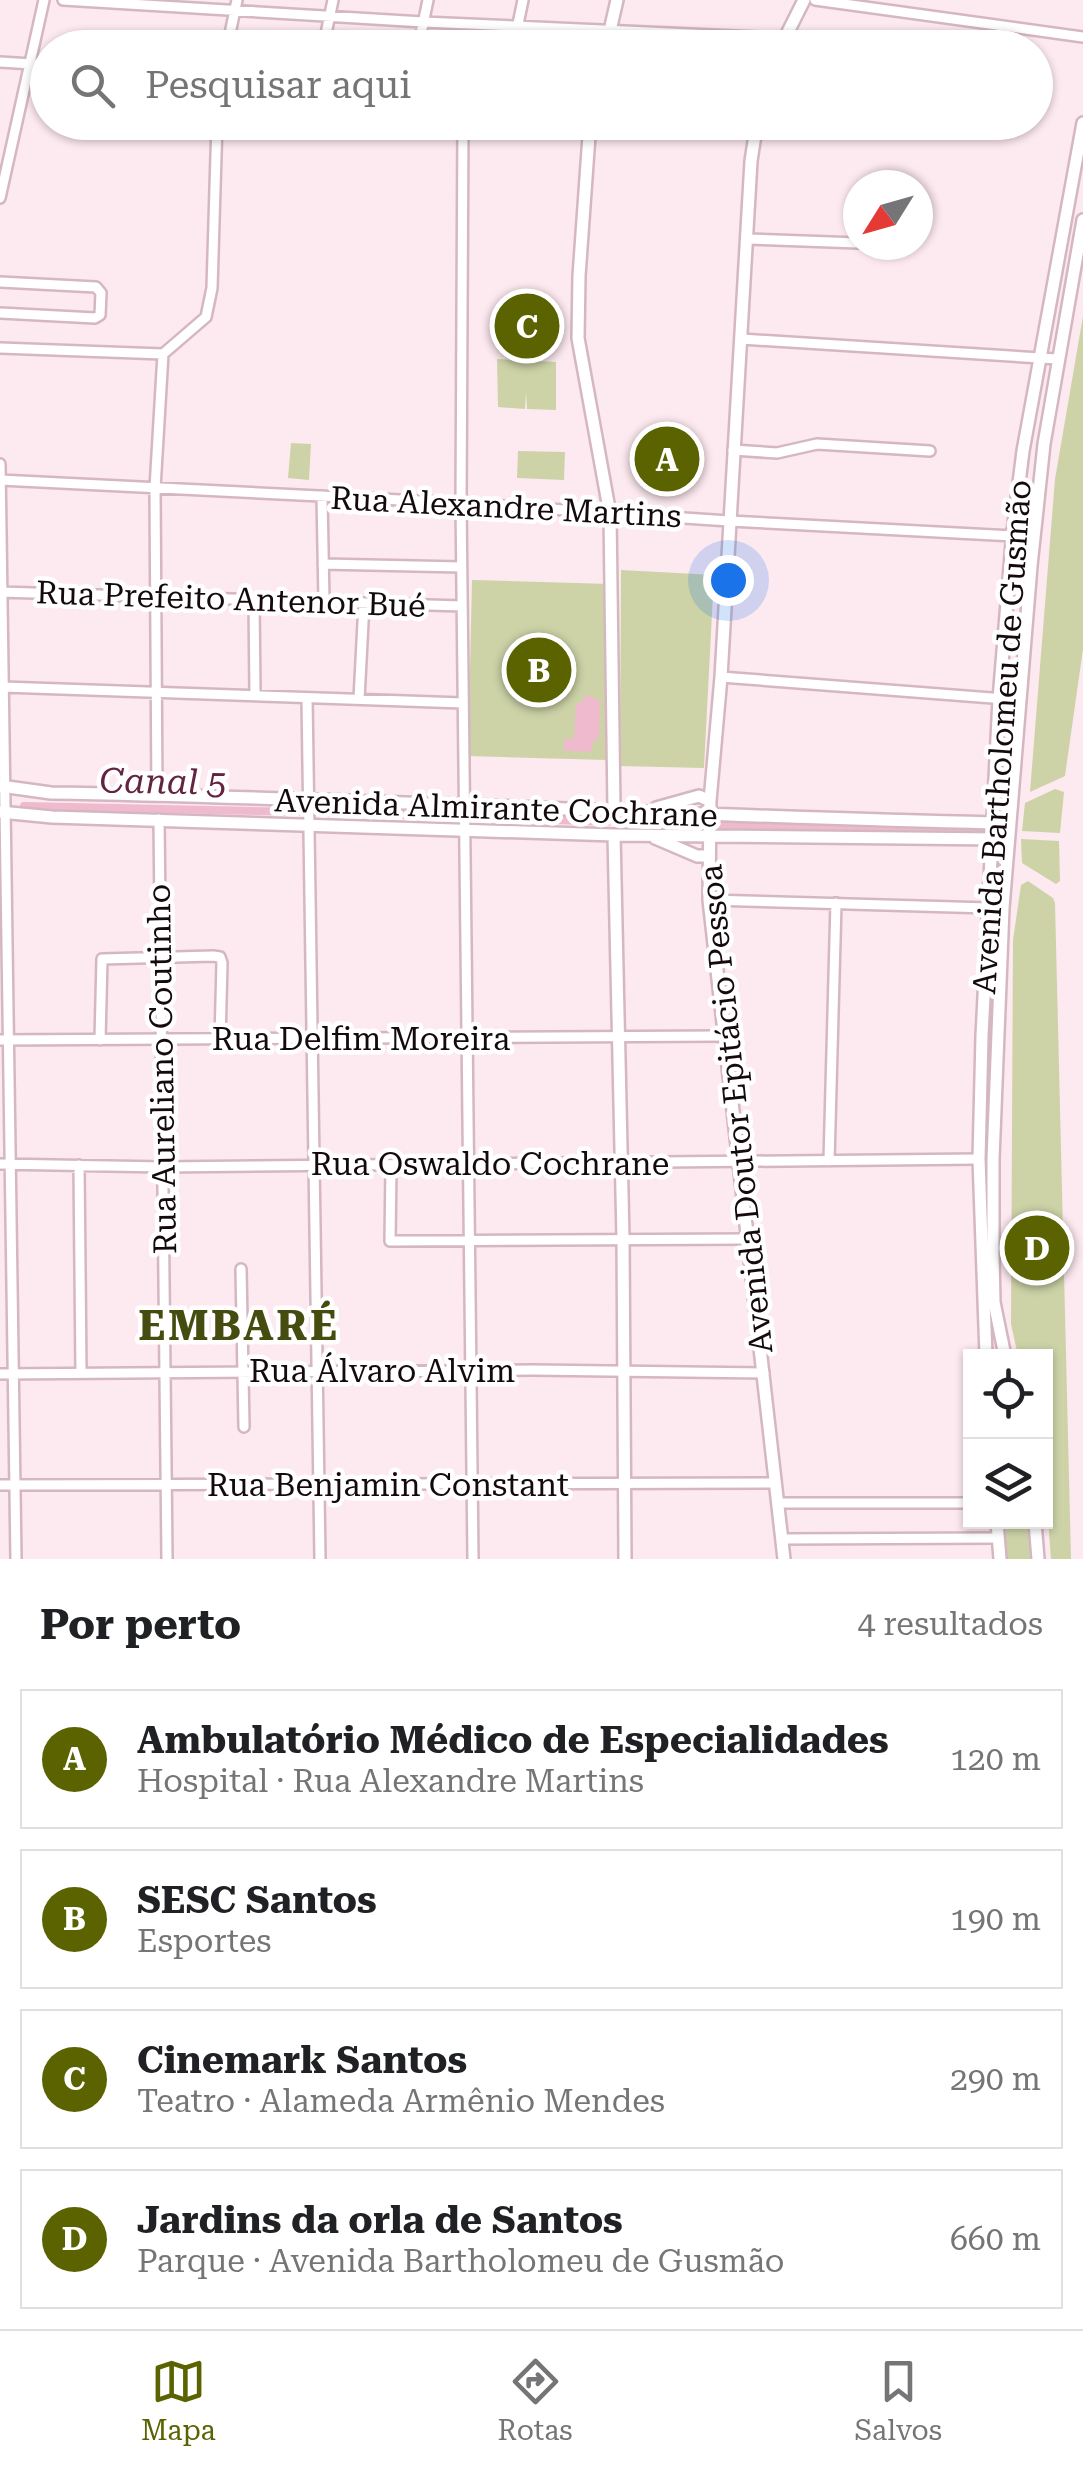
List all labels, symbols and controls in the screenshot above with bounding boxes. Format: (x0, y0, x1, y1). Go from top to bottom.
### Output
search box (30, 30, 1053, 140)
icon: search (65, 58, 120, 113)
text: Pesquisar aqui (145, 63, 411, 107)
north arrow (843, 170, 933, 260)
pin: C (494, 288, 560, 364)
pin: A (634, 422, 700, 496)
street label: Rua Alexandre Martins (329, 479, 683, 535)
street label: Avenida Bartholomeu de Gusmão (965, 479, 1039, 995)
your location (703, 555, 754, 606)
street label: Rua Prefeito Antenor Bué (36, 573, 426, 625)
pin: B (506, 632, 572, 708)
water label: Canal 5 (99, 760, 227, 804)
street label: Avenida Almirante Cochrane (274, 781, 718, 835)
street label: Avenida Doutor Epitácio Pessoa (691, 863, 781, 1355)
street label: Rua Aureliano Coutinho (140, 884, 184, 1254)
street label: Rua Delfim Moreira (212, 1020, 510, 1058)
street label: Rua Oswaldo Cochrane (311, 1145, 669, 1183)
pin: D (1004, 1210, 1070, 1286)
district label: EMBARÉ (138, 1300, 340, 1350)
map controls (963, 1349, 1053, 1529)
button: locate (963, 1349, 1053, 1439)
street label: Rua Álvaro Alvim (249, 1352, 515, 1390)
button: layers (963, 1439, 1053, 1529)
street label: Rua Benjamin Constant (207, 1466, 569, 1504)
text: Por perto (40, 1600, 241, 1649)
text: 4 resultados (858, 1605, 1043, 1643)
text: Ambulatório Médico de Especialidades (137, 1718, 889, 1762)
text: A (63, 1740, 86, 1778)
text: 120 m (950, 1740, 1041, 1778)
text: Hospital · Rua Alexandre Martins (137, 1762, 644, 1800)
text: SESC Santos (137, 1878, 377, 1922)
text: B (63, 1900, 86, 1938)
text: 190 m (950, 1900, 1041, 1938)
text: Esportes (137, 1922, 271, 1960)
text: Cinemark Santos (137, 2038, 467, 2082)
text: C (63, 2060, 86, 2098)
text: 290 m (950, 2060, 1041, 2098)
text: Teatro · Alameda Armênio Mendes (137, 2082, 665, 2120)
text: Jardins da orla de Santos (137, 2198, 623, 2242)
text: D (62, 2220, 87, 2258)
text: 660 m (950, 2220, 1041, 2258)
text: Parque · Avenida Bartholomeu de Gusmão (137, 2242, 784, 2280)
tab: Mapa (141, 2354, 216, 2447)
tab: Rotas (498, 2354, 573, 2447)
tab: Salvos (855, 2354, 942, 2447)

